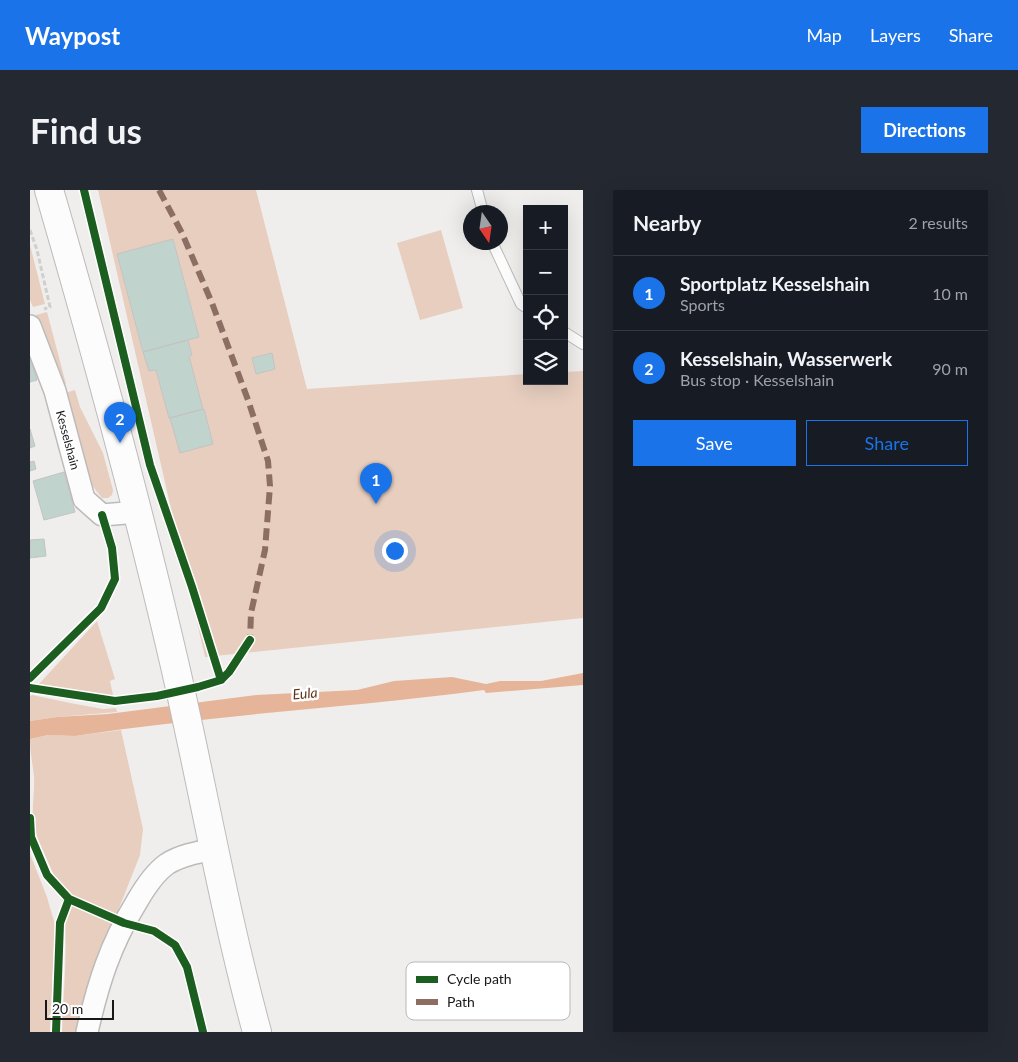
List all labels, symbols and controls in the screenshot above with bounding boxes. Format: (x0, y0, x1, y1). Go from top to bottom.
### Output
text: Waypost (25, 21, 120, 50)
text: Map (806, 24, 842, 46)
text: Layers (870, 24, 921, 46)
text: Share (949, 24, 993, 46)
button: Directions (861, 107, 988, 153)
text: Find us (30, 109, 142, 151)
north arrow (463, 205, 508, 250)
map controls (523, 205, 568, 385)
button: + (523, 205, 568, 250)
text: Nearby (633, 210, 701, 235)
text: 2 results (908, 213, 968, 232)
button: − (523, 250, 568, 295)
text: Sportplatz Kesselshain (680, 272, 870, 295)
text: 1 (644, 284, 654, 303)
text: 10 m (932, 284, 968, 303)
button: locate (523, 295, 568, 340)
text: Sports (680, 295, 725, 314)
button: layers (523, 340, 568, 385)
text: Kesselshain, Wasserwerk (680, 347, 892, 370)
text: 2 (644, 359, 654, 378)
text: 90 m (932, 359, 968, 378)
text: Bus stop · Kesselshain (680, 370, 834, 389)
pin: 2 (104, 402, 136, 443)
street label: Kesselshain (53, 409, 83, 471)
button: Save (633, 420, 796, 466)
button: Share (806, 420, 968, 466)
pin: 1 (360, 463, 392, 504)
your location (382, 538, 408, 564)
water label: Eula (292, 683, 318, 703)
legend (406, 962, 570, 1020)
text: Cycle path (447, 970, 512, 987)
text: Path (447, 993, 475, 1010)
scale bar (45, 997, 114, 1020)
text: 20 m (52, 1000, 83, 1017)

